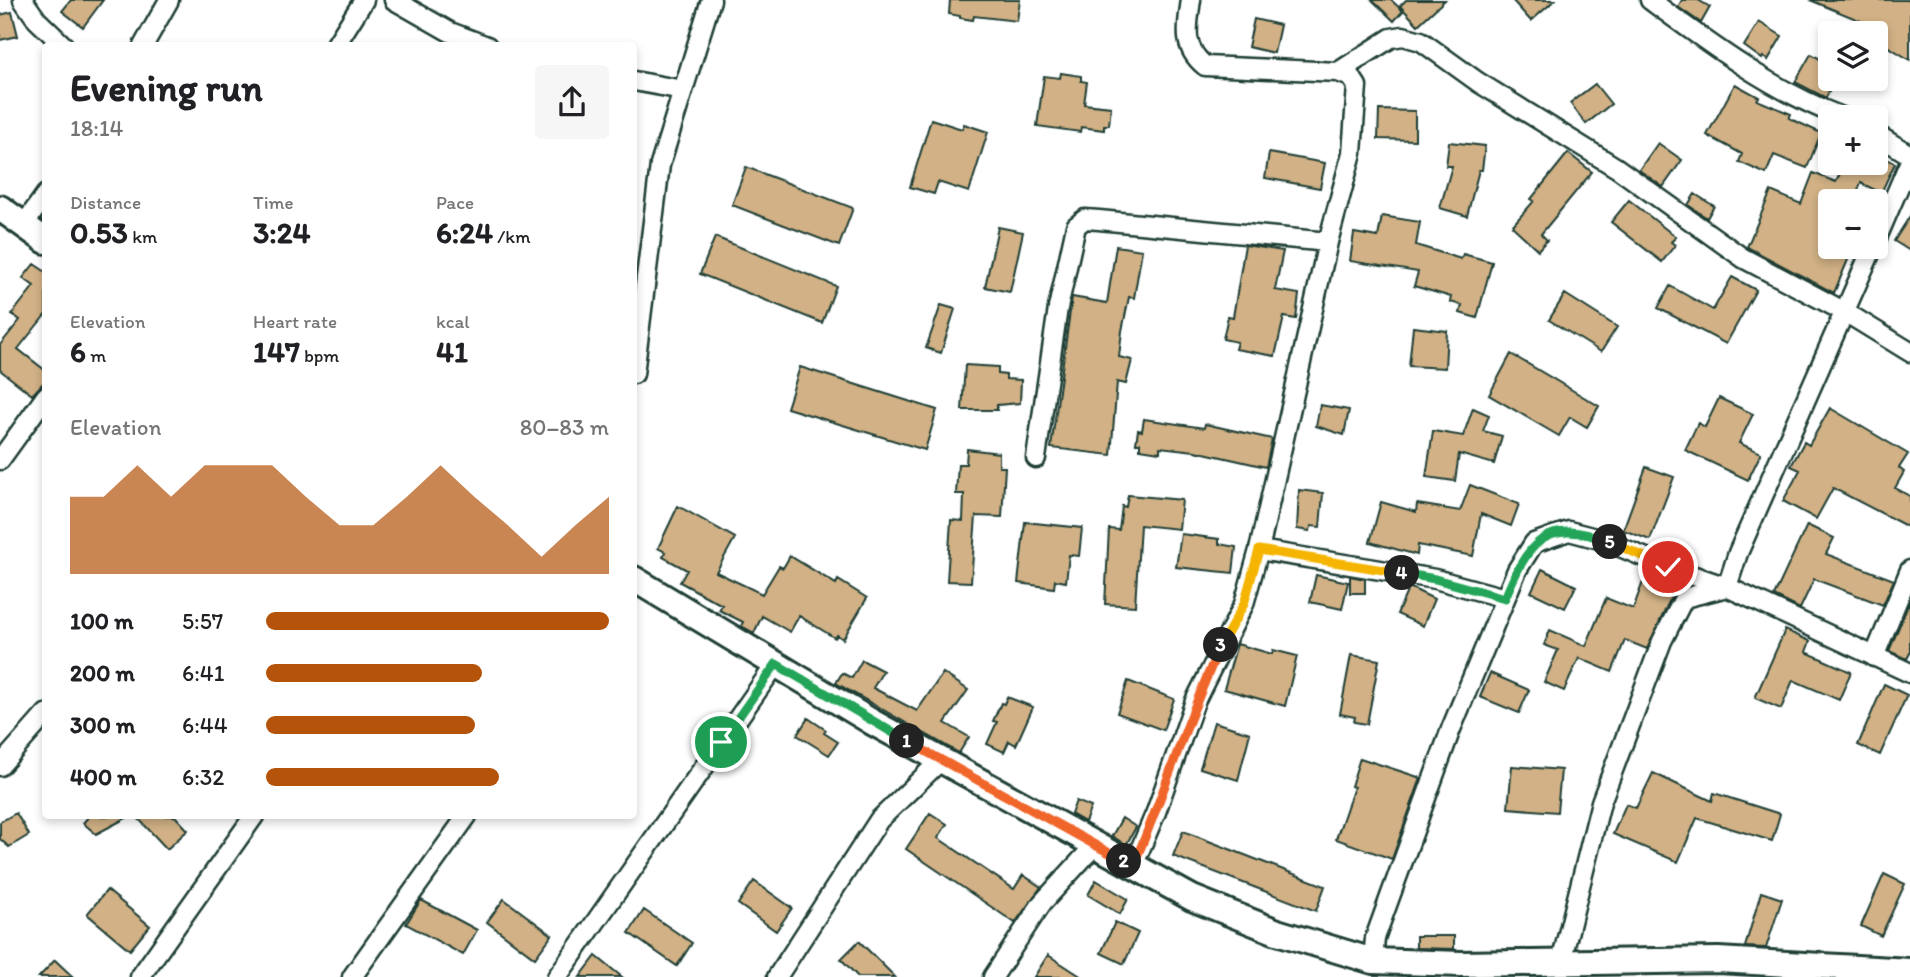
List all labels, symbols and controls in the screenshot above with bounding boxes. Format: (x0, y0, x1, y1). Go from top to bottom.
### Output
map controls (1818, 21, 1888, 259)
button: layers (1818, 21, 1888, 91)
text: Evening run (70, 65, 263, 111)
button: share (535, 65, 609, 139)
button: + (1818, 105, 1888, 175)
text: 18:14 (70, 114, 123, 142)
button: − (1818, 189, 1888, 259)
text: Distance (70, 191, 141, 214)
text: Time (253, 191, 294, 214)
text: Pace (436, 191, 474, 214)
text: 0.53 (70, 214, 128, 251)
text: 3:24 (253, 214, 311, 251)
text: 6:24 (436, 214, 493, 251)
text: km (128, 225, 157, 248)
text: /km (493, 225, 530, 248)
text: Elevation (70, 310, 146, 333)
text: Heart rate (253, 310, 337, 333)
text: kcal (436, 310, 470, 333)
text: 6 (70, 333, 86, 370)
text: 147 (253, 333, 300, 370)
text: 41 (436, 333, 468, 370)
text: m (86, 344, 106, 367)
text: bpm (300, 344, 339, 367)
text: Elevation (70, 413, 161, 441)
text: 80–83 m (520, 413, 609, 441)
pin: 5 (1592, 524, 1628, 560)
text: 5 (1605, 530, 1614, 553)
pin (1638, 537, 1698, 597)
icon: check (1649, 548, 1687, 586)
pin: 4 (1384, 556, 1420, 590)
text: 4 (1396, 561, 1407, 584)
text: 100 m (70, 607, 134, 635)
text: 5:57 (182, 607, 223, 635)
pin: 3 (1204, 628, 1238, 662)
text: 3 (1215, 633, 1226, 656)
text: 200 m (70, 659, 135, 687)
text: 6:41 (182, 659, 224, 687)
text: 300 m (70, 711, 135, 739)
text: 6:44 (182, 711, 227, 739)
pin (691, 712, 751, 772)
icon: arrive (702, 723, 740, 761)
pin: 1 (890, 724, 925, 758)
text: 1 (902, 729, 911, 752)
text: 400 m (70, 763, 137, 791)
text: 6:32 (182, 763, 224, 791)
pin: 2 (1106, 844, 1142, 878)
text: 2 (1119, 849, 1129, 872)

